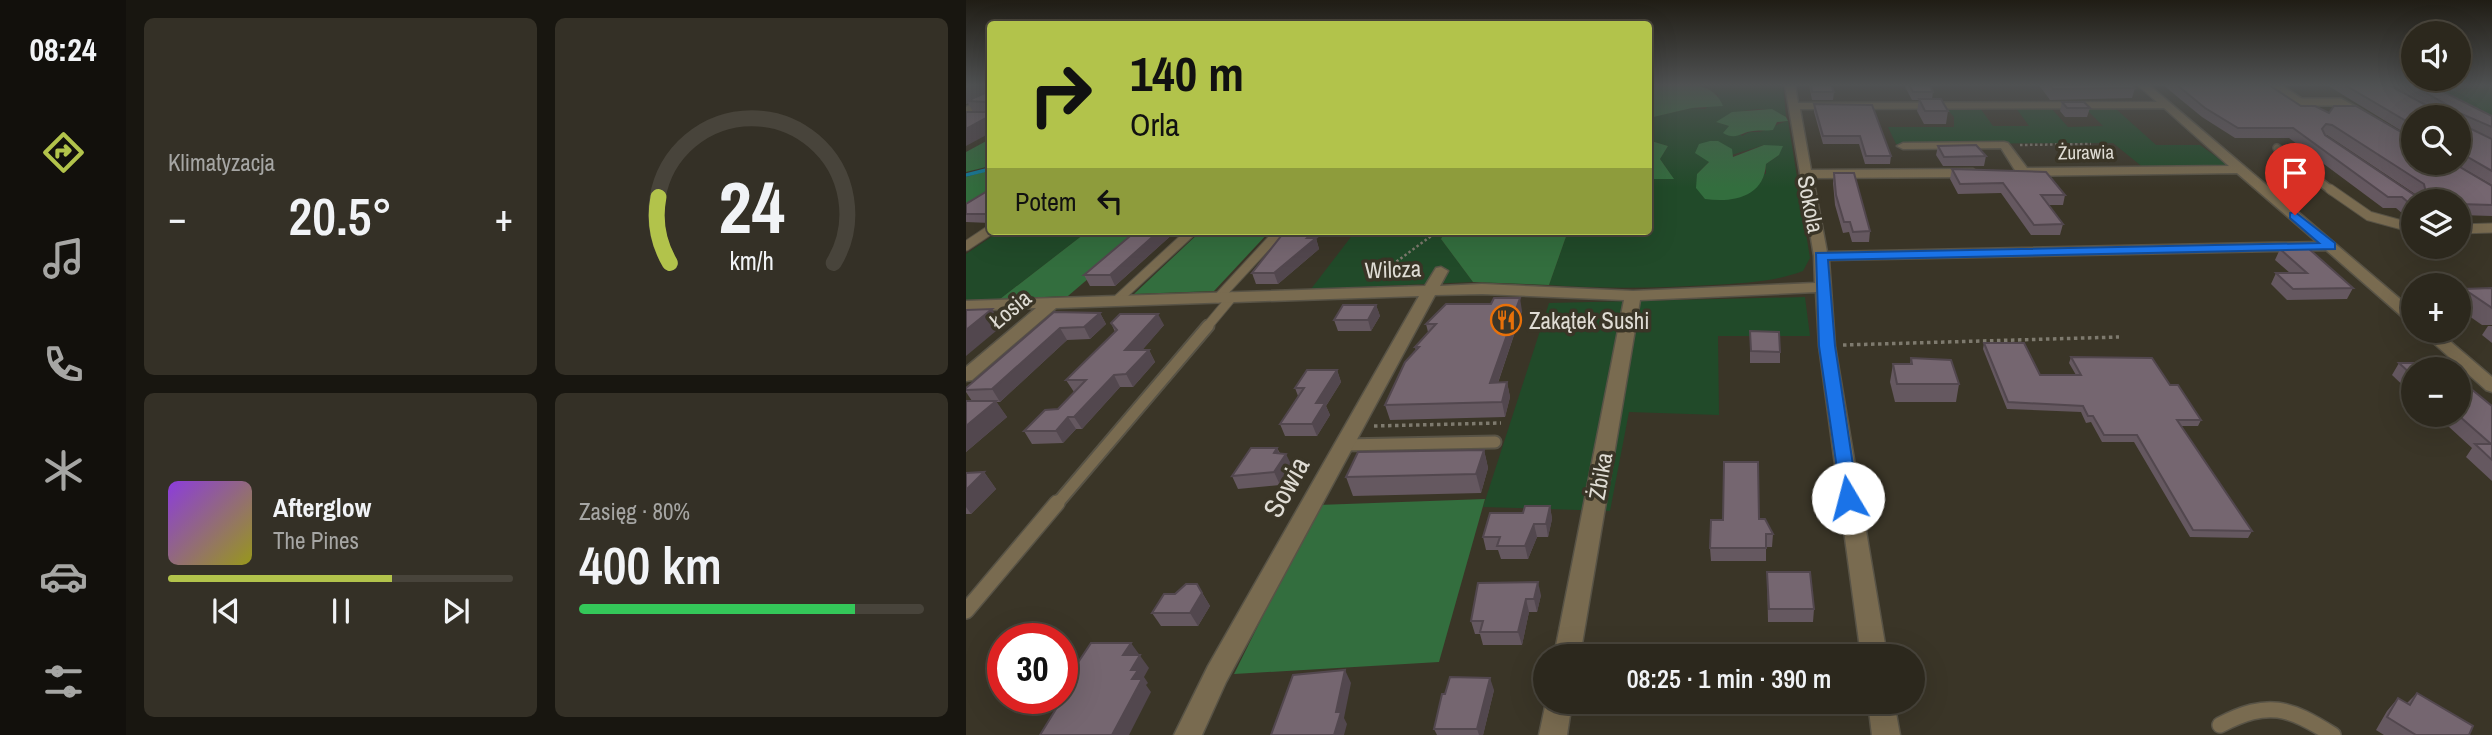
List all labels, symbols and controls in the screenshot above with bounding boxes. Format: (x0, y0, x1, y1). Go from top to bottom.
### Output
map controls (2401, 21, 2471, 427)
button: sound (2401, 21, 2471, 91)
text: 08:24 (29, 28, 97, 71)
text: 140 m (1130, 40, 1244, 106)
icon: right (1015, 49, 1106, 140)
text: Orla (1130, 103, 1180, 146)
button: search (2401, 105, 2471, 175)
icon: directions (39, 128, 88, 177)
street label: Żurawia (2058, 139, 2115, 165)
pin (2265, 143, 2325, 215)
text: Klimatyzacja (168, 147, 275, 178)
icon: arrive (2276, 154, 2314, 192)
text: 24 (718, 158, 785, 256)
street label: Sokola (1790, 173, 1832, 236)
text: 20.5° (289, 181, 392, 251)
icon: left (1091, 182, 1129, 220)
text: Potem (1015, 184, 1077, 219)
button: layers (2401, 189, 2471, 259)
text: − (168, 192, 186, 243)
text: + (495, 192, 513, 243)
icon: music (39, 234, 88, 283)
text: km/h (729, 243, 774, 277)
street label: Wilcza (1364, 253, 1422, 285)
button: + (2401, 273, 2471, 343)
street label: Łosia (982, 282, 1038, 336)
restaurant icon: Zakątek Sushi (1489, 303, 1523, 337)
place label: Zakątek Sushi (1529, 305, 1650, 336)
icon: phone (39, 340, 88, 389)
button: − (2401, 357, 2471, 427)
icon: climate (39, 446, 88, 495)
street label: Sowia (1254, 450, 1318, 524)
street label: Żbika (1581, 450, 1619, 502)
position arrow (1811, 461, 1885, 535)
text: Afterglow (273, 490, 371, 525)
text: Zasięg · 80% (579, 496, 690, 527)
text: The Pines (273, 525, 359, 556)
text: 400 km (579, 530, 722, 600)
icon: car (39, 552, 88, 601)
icon: previous (207, 592, 245, 630)
icon: pause (322, 592, 360, 630)
icon: next (437, 592, 475, 630)
speed limit sign: 30 (987, 623, 1078, 714)
icon: filters (39, 657, 88, 706)
text: 08:25 · 1 min · 390 m (1627, 661, 1831, 696)

